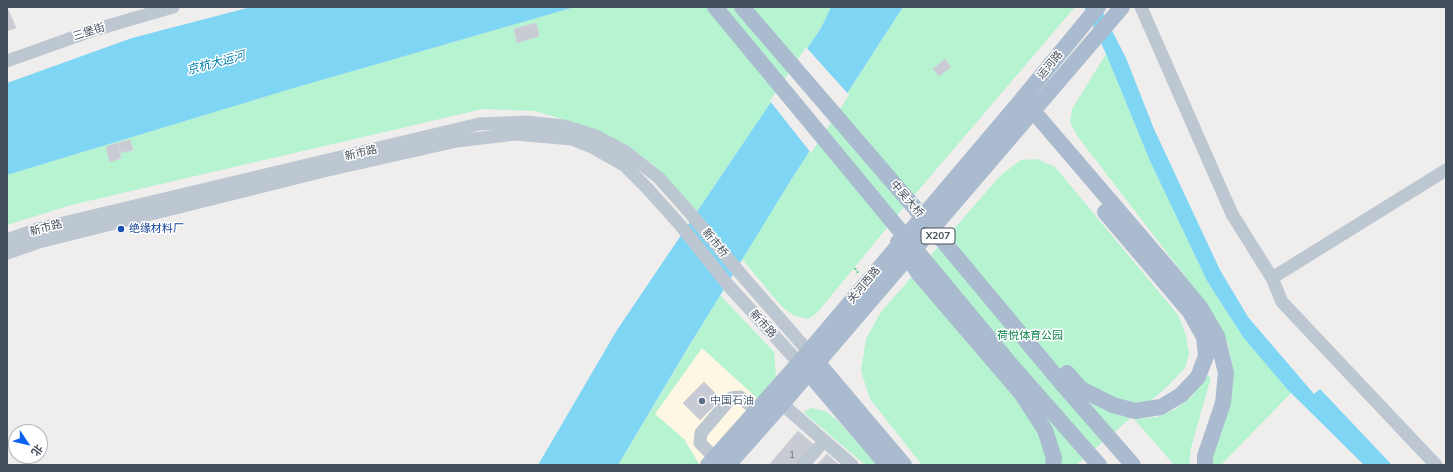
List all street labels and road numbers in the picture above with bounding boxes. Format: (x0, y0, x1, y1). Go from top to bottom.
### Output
street label: 三堡街 (71, 21, 107, 43)
street label: 运河路 (1034, 48, 1066, 82)
street label: 新市路 (343, 143, 379, 163)
street label: 中吴大桥 (888, 178, 926, 220)
street label: 新市路 (28, 217, 64, 239)
street label: 新市桥 (699, 226, 731, 260)
road number: X207 (921, 228, 955, 244)
street label: 关河西路 (845, 264, 883, 306)
street label: 新市路 (747, 307, 779, 341)

